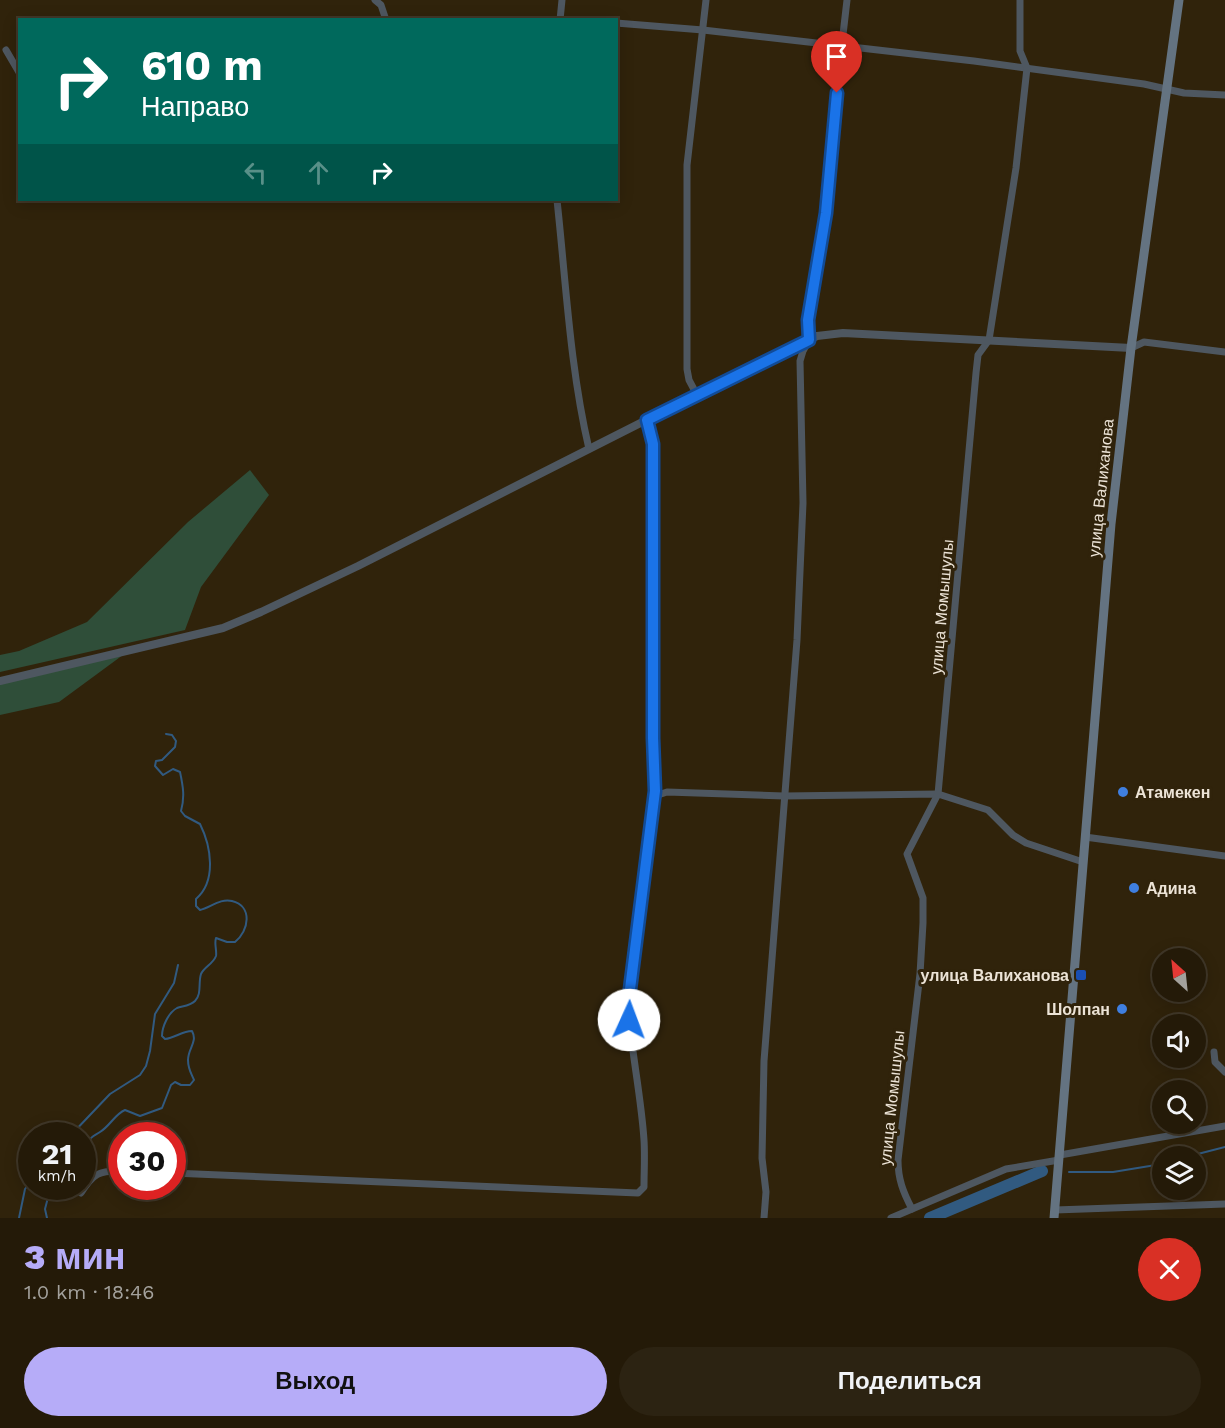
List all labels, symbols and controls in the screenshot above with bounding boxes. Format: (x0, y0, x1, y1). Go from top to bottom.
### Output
pin (811, 31, 862, 93)
icon: arrive (820, 40, 853, 73)
text: 610 m (141, 41, 263, 90)
icon: right (42, 42, 120, 120)
text: Направо (141, 91, 249, 123)
icon: left (239, 156, 272, 189)
icon: ahead (302, 156, 335, 189)
icon: right (365, 156, 398, 189)
street label: улица Валиханова (1084, 418, 1118, 558)
street label: улица Момышулы (927, 539, 957, 675)
place label: Атамекен (1135, 783, 1210, 802)
marker: Атамекен (1116, 785, 1130, 799)
place label: Адина (1146, 879, 1196, 898)
marker: Адина (1127, 881, 1141, 895)
north arrow (1152, 948, 1206, 1002)
map controls (1152, 948, 1206, 1200)
place label: улица Валиханова (921, 966, 1069, 985)
marker: улица Валиханова (1074, 968, 1088, 982)
position arrow (597, 988, 661, 1052)
place label: Шолпан (1046, 1000, 1110, 1019)
marker: Шолпан (1115, 1002, 1129, 1016)
button: sound (1152, 1014, 1206, 1068)
street label: улица Момышулы (875, 1030, 909, 1166)
button: search (1152, 1080, 1206, 1134)
speed limit sign: 30 (108, 1122, 186, 1200)
text: 21 (42, 1136, 72, 1171)
button: layers (1152, 1146, 1206, 1200)
text: km/h (38, 1167, 76, 1185)
text: 3 мин (24, 1236, 126, 1278)
button: close (1138, 1238, 1201, 1301)
text: 1.0 km · 18:46 (24, 1280, 154, 1304)
button: Выход (24, 1347, 607, 1416)
button: Поделиться (619, 1347, 1201, 1416)

